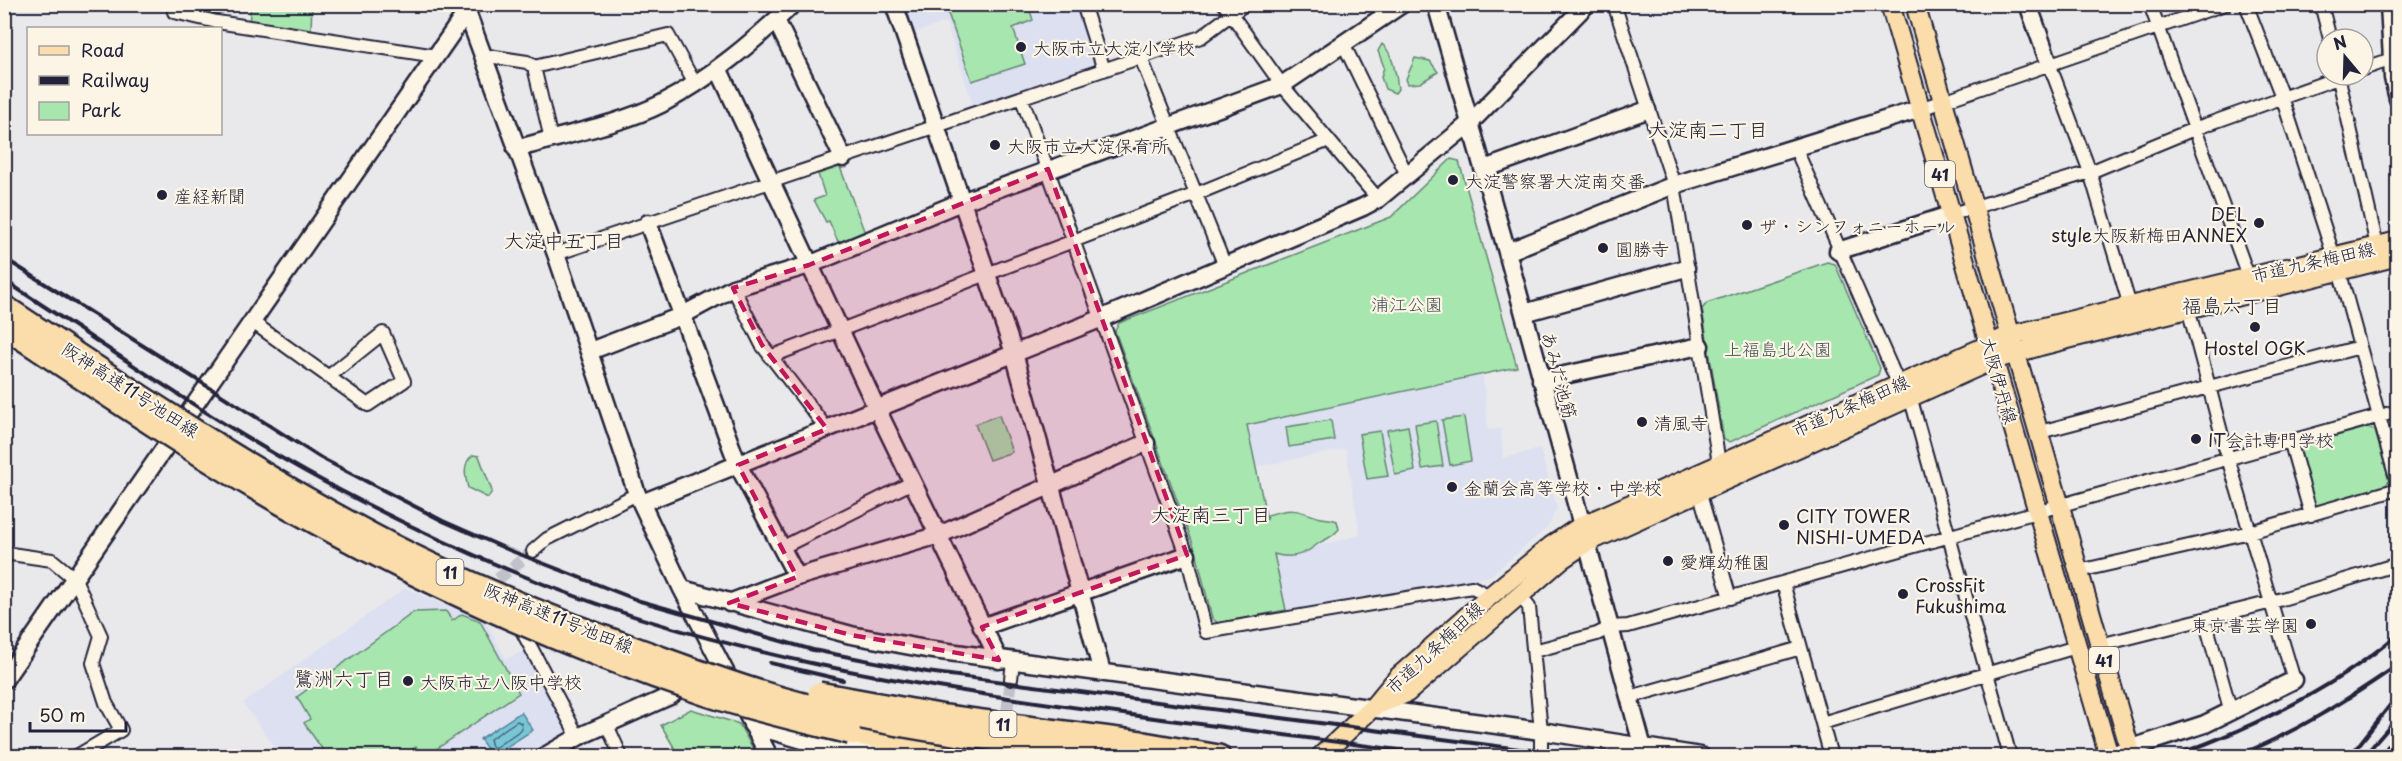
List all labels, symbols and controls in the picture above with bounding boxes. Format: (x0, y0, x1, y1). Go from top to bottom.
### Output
legend (27, 27, 222, 135)
north arrow (2315, 27, 2375, 87)
text: N (2330, 28, 2350, 55)
place label: 大阪市立大淀小学校 (1033, 34, 1195, 61)
text: Road (81, 36, 125, 63)
marker: 大阪市立大淀小学校 (1014, 40, 1028, 54)
text: Railway (81, 66, 149, 93)
text: Park (81, 96, 121, 123)
district label: 大淀南二丁目 (1648, 114, 1768, 144)
place label: 大阪市立大淀保育所 (1007, 132, 1169, 159)
marker: 大阪市立大淀保育所 (988, 138, 1002, 152)
road number: 41 (1925, 161, 1955, 187)
place label: 大淀警察署大淀南交番 (1465, 167, 1645, 194)
marker: 大淀警察署大淀南交番 (1446, 173, 1460, 187)
place label: 産経新聞 (174, 182, 246, 209)
marker: 産経新聞 (155, 188, 169, 202)
place label: DEL style大阪新梅田ANNEX (2052, 200, 2247, 248)
place label: ザ・シンフォニーホール (1759, 212, 1956, 239)
marker: DEL style大阪新梅田ANNEX (2252, 216, 2266, 230)
marker: ザ・シンフォニーホール (1740, 218, 1754, 232)
district label: 大淀中五丁目 (504, 225, 624, 255)
street label: 市道九条梅田線 (2249, 234, 2377, 288)
place label: 圓勝寺 (1615, 235, 1669, 262)
marker: 圓勝寺 (1596, 241, 1610, 255)
park label: 浦江公園 (1371, 290, 1443, 317)
district label: 福島六丁目 (2182, 290, 2282, 320)
marker: Hostel OGK (2248, 320, 2262, 334)
street label: あみだ池筋 (1535, 328, 1585, 422)
street label: 大阪伊丹線 (1975, 333, 2025, 427)
street label: 阪神高速11号池田線 (57, 334, 205, 444)
place label: Hostel OGK (2204, 334, 2306, 361)
park label: 上福島北公園 (1724, 335, 1832, 362)
street label: 市道九条梅田線 (1787, 367, 1913, 443)
place label: 清風寺 (1654, 409, 1708, 436)
marker: 清風寺 (1635, 415, 1649, 429)
place label: IT会計専門学校 (2208, 426, 2334, 453)
marker: IT会計専門学校 (2189, 432, 2203, 446)
place label: 金蘭会高等学校・中学校 (1464, 474, 1662, 501)
marker: 金蘭会高等学校・中学校 (1445, 480, 1459, 494)
district label: 大淀南三丁目 (1151, 499, 1271, 529)
place label: CITY TOWER NISHI-UMEDA (1796, 502, 1925, 550)
marker: CITY TOWER NISHI-UMEDA (1777, 518, 1791, 532)
place label: 愛輝幼稚園 (1680, 548, 1770, 575)
marker: 愛輝幼稚園 (1661, 554, 1675, 568)
road number: 11 (436, 559, 464, 585)
place label: CrossFit Fukushima (1915, 571, 2007, 619)
street label: 阪神高速11号池田線 (480, 575, 638, 659)
marker: CrossFit Fukushima (1896, 587, 1910, 601)
street label: 市道九条梅田線 (1379, 594, 1489, 700)
place label: 東京書芸学園 (2191, 611, 2299, 638)
marker: 東京書芸学園 (2304, 617, 2318, 631)
road number: 41 (2089, 647, 2119, 673)
district label: 鷺洲六丁目 (294, 663, 394, 693)
place label: 大阪市立八阪中学校 (420, 668, 582, 695)
marker: 大阪市立八阪中学校 (401, 674, 415, 688)
scale bar (30, 695, 126, 733)
text: 50 m (39, 701, 86, 728)
road number: 11 (990, 711, 1016, 737)

